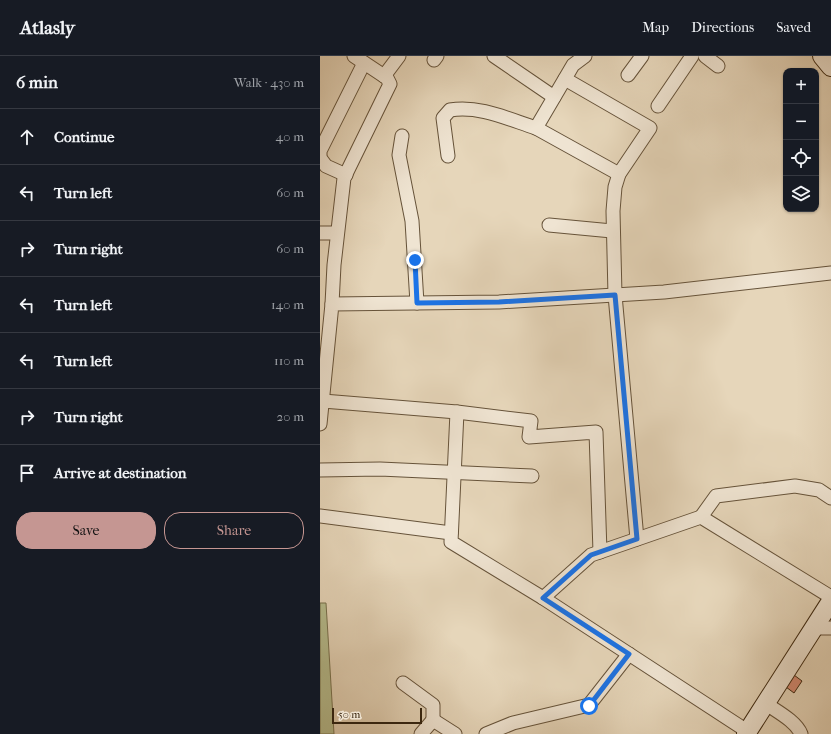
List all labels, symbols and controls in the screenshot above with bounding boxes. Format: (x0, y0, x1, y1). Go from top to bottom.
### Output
text: Atlasly (20, 17, 75, 39)
text: Map (642, 19, 669, 36)
text: Directions (691, 19, 754, 36)
text: Saved (776, 19, 811, 36)
map controls (783, 68, 819, 212)
button: + (783, 68, 819, 104)
text: 6 min (16, 72, 58, 92)
text: Walk · 430 m (234, 75, 304, 90)
button: − (783, 104, 819, 140)
icon: ahead (16, 126, 38, 148)
text: Continue (54, 128, 114, 146)
text: 40 m (276, 129, 304, 144)
button: locate (783, 140, 819, 176)
button: layers (783, 176, 819, 212)
icon: left (16, 182, 38, 204)
text: Turn left (54, 184, 112, 202)
text: 60 m (276, 185, 304, 200)
icon: right (16, 238, 38, 260)
text: Turn right (54, 240, 123, 258)
text: 60 m (276, 241, 304, 256)
route end (406, 251, 424, 269)
icon: left (16, 294, 38, 316)
text: Turn left (54, 296, 112, 314)
text: 140 m (271, 297, 304, 312)
icon: left (16, 350, 38, 372)
text: Turn left (54, 352, 112, 370)
text: 110 m (274, 353, 304, 368)
icon: right (16, 406, 38, 428)
text: Turn right (54, 408, 123, 426)
text: 20 m (277, 409, 304, 424)
icon: arrive (16, 462, 38, 484)
text: Arrive at destination (54, 464, 186, 482)
button: Save (16, 512, 156, 549)
button: Share (164, 512, 304, 549)
route start (580, 697, 598, 715)
scale bar (332, 706, 422, 725)
text: 50 m (338, 708, 360, 721)

